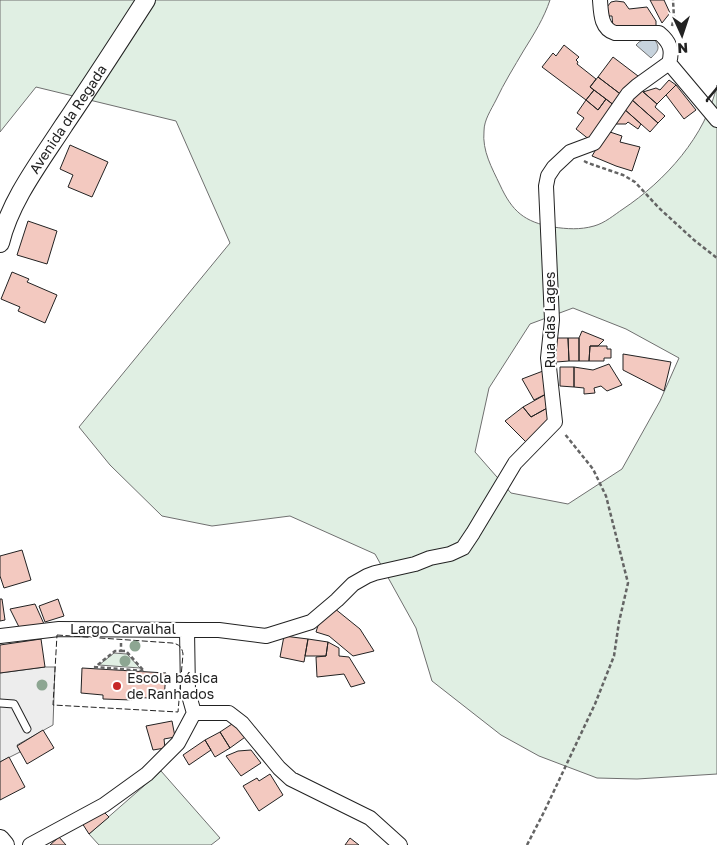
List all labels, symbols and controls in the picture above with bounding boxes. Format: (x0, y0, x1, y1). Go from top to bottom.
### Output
north arrow (657, 10, 707, 60)
text: N (677, 40, 688, 57)
street label: Avenida da Regada (25, 61, 110, 177)
street label: Rua das Lages (541, 272, 558, 368)
street label: Largo Carvalhal (70, 620, 176, 637)
place label: Escola básica de Ranhados (127, 669, 218, 702)
marker: Escola básica de Ranhados (111, 680, 123, 692)

